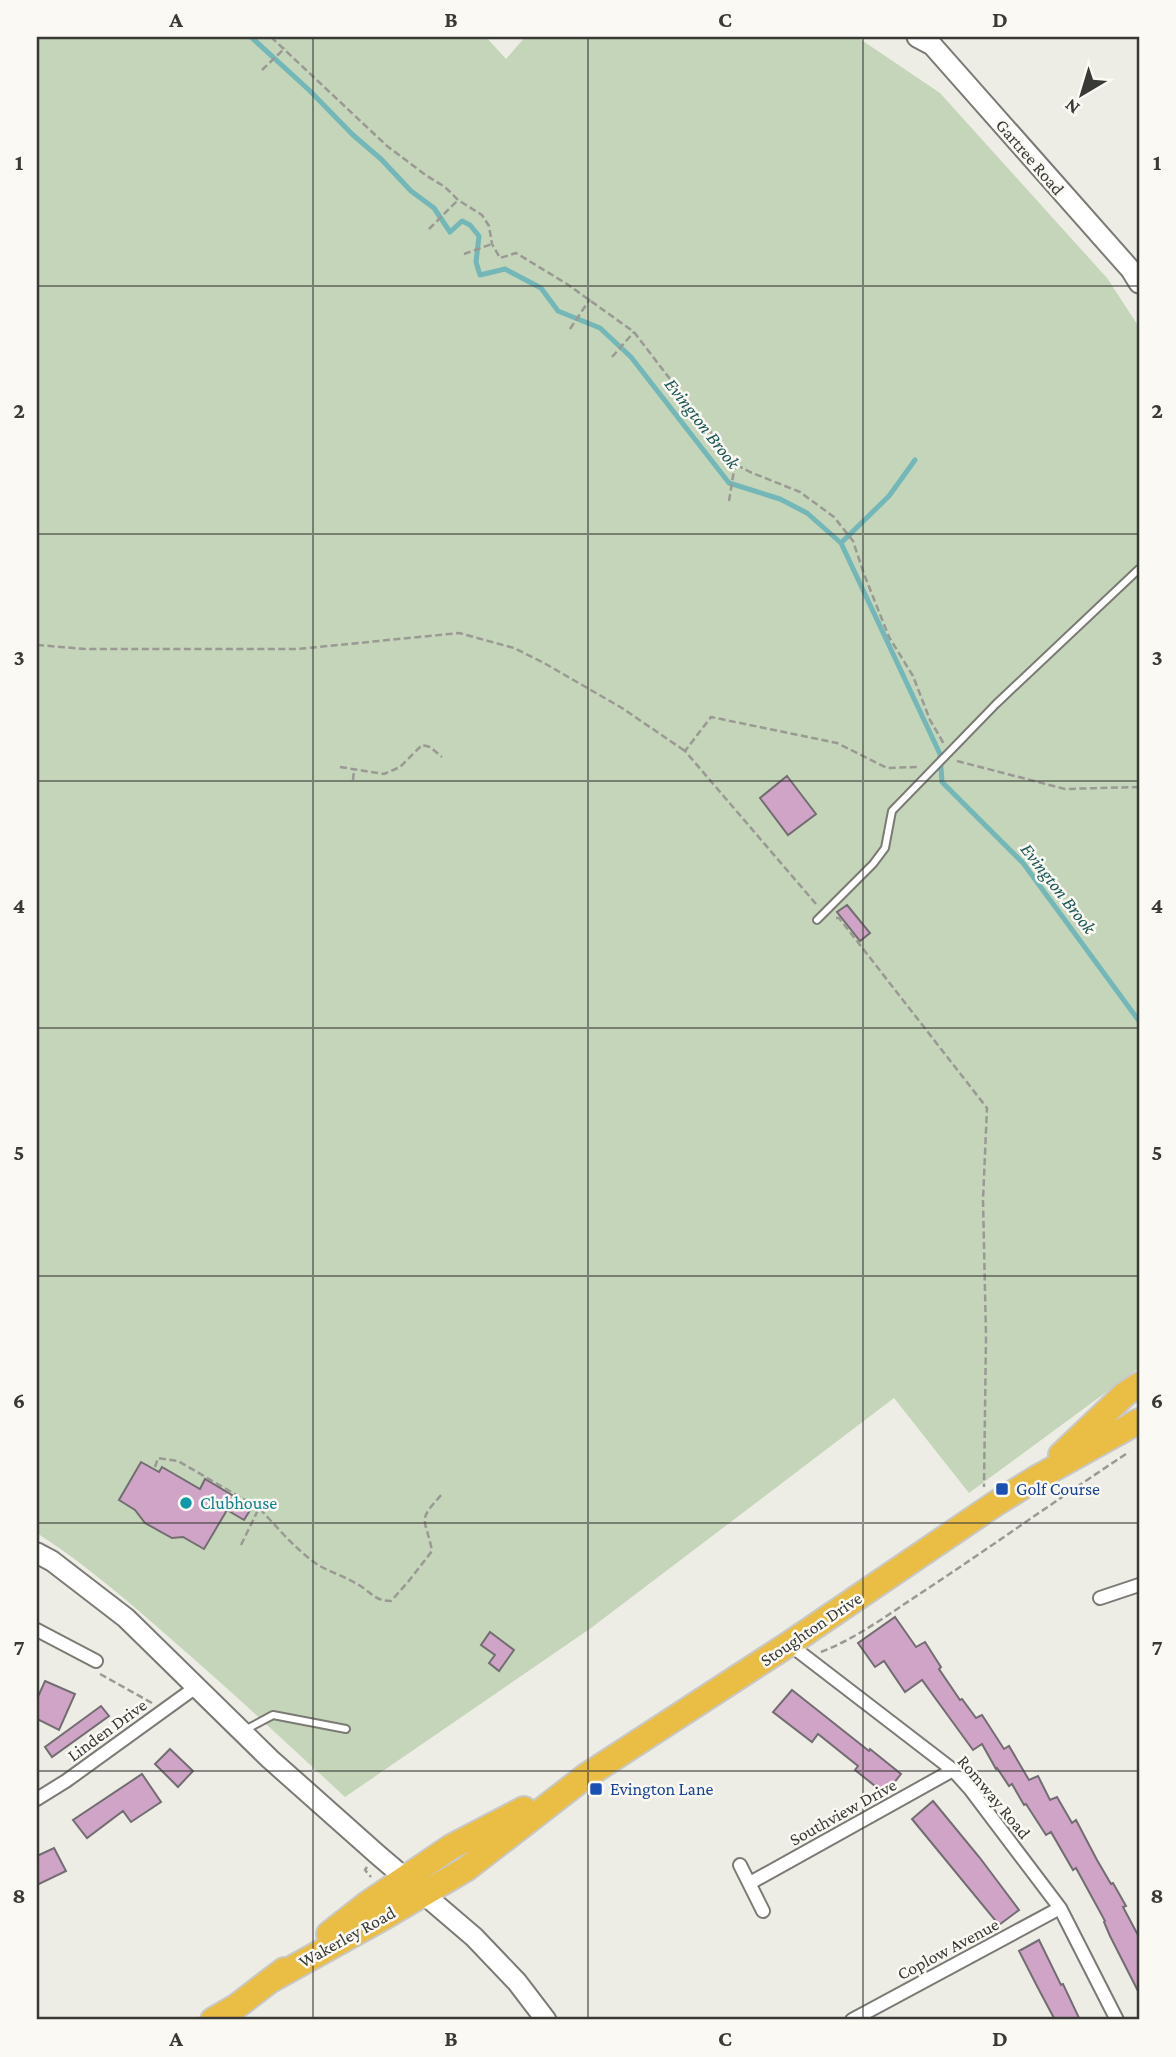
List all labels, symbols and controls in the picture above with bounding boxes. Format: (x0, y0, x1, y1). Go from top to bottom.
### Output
text: A (168, 6, 183, 32)
text: B (444, 6, 458, 32)
text: C (718, 6, 732, 32)
text: D (992, 6, 1008, 32)
north arrow (1046, 60, 1116, 130)
text: N (1060, 95, 1083, 119)
street label: Gartree Road (992, 115, 1069, 199)
text: 1 (15, 149, 24, 175)
text: 1 (1153, 149, 1162, 175)
water label: Evington Brook (661, 374, 745, 473)
text: 2 (13, 397, 25, 423)
text: 2 (1151, 397, 1163, 423)
text: 3 (13, 644, 25, 670)
text: 3 (1151, 644, 1163, 670)
water label: Evington Brook (1017, 839, 1101, 938)
text: 4 (13, 892, 25, 918)
text: 4 (1151, 892, 1163, 918)
text: 5 (13, 1139, 25, 1165)
text: 5 (1151, 1139, 1163, 1165)
text: 6 (13, 1387, 25, 1413)
text: 6 (1151, 1387, 1163, 1413)
place label: Golf Course (1016, 1479, 1100, 1499)
marker: Golf Course (994, 1481, 1010, 1497)
place label: Clubhouse (200, 1493, 277, 1513)
marker: Clubhouse (178, 1495, 194, 1511)
street label: Stoughton Drive (756, 1588, 866, 1670)
text: 7 (13, 1634, 25, 1660)
text: 7 (1151, 1634, 1163, 1660)
street label: Linden Drive (64, 1695, 151, 1765)
street label: Romway Road (953, 1751, 1035, 1843)
street label: Southview Drive (786, 1774, 900, 1850)
place label: Evington Lane (610, 1779, 714, 1799)
marker: Evington Lane (588, 1781, 604, 1797)
text: 8 (12, 1882, 26, 1908)
text: 8 (1150, 1882, 1164, 1908)
street label: Wakerley Road (295, 1902, 399, 1972)
street label: Coplow Avenue (894, 1914, 1002, 1984)
text: A (168, 2025, 183, 2051)
text: B (444, 2025, 458, 2051)
text: C (718, 2025, 732, 2051)
text: D (992, 2025, 1008, 2051)

